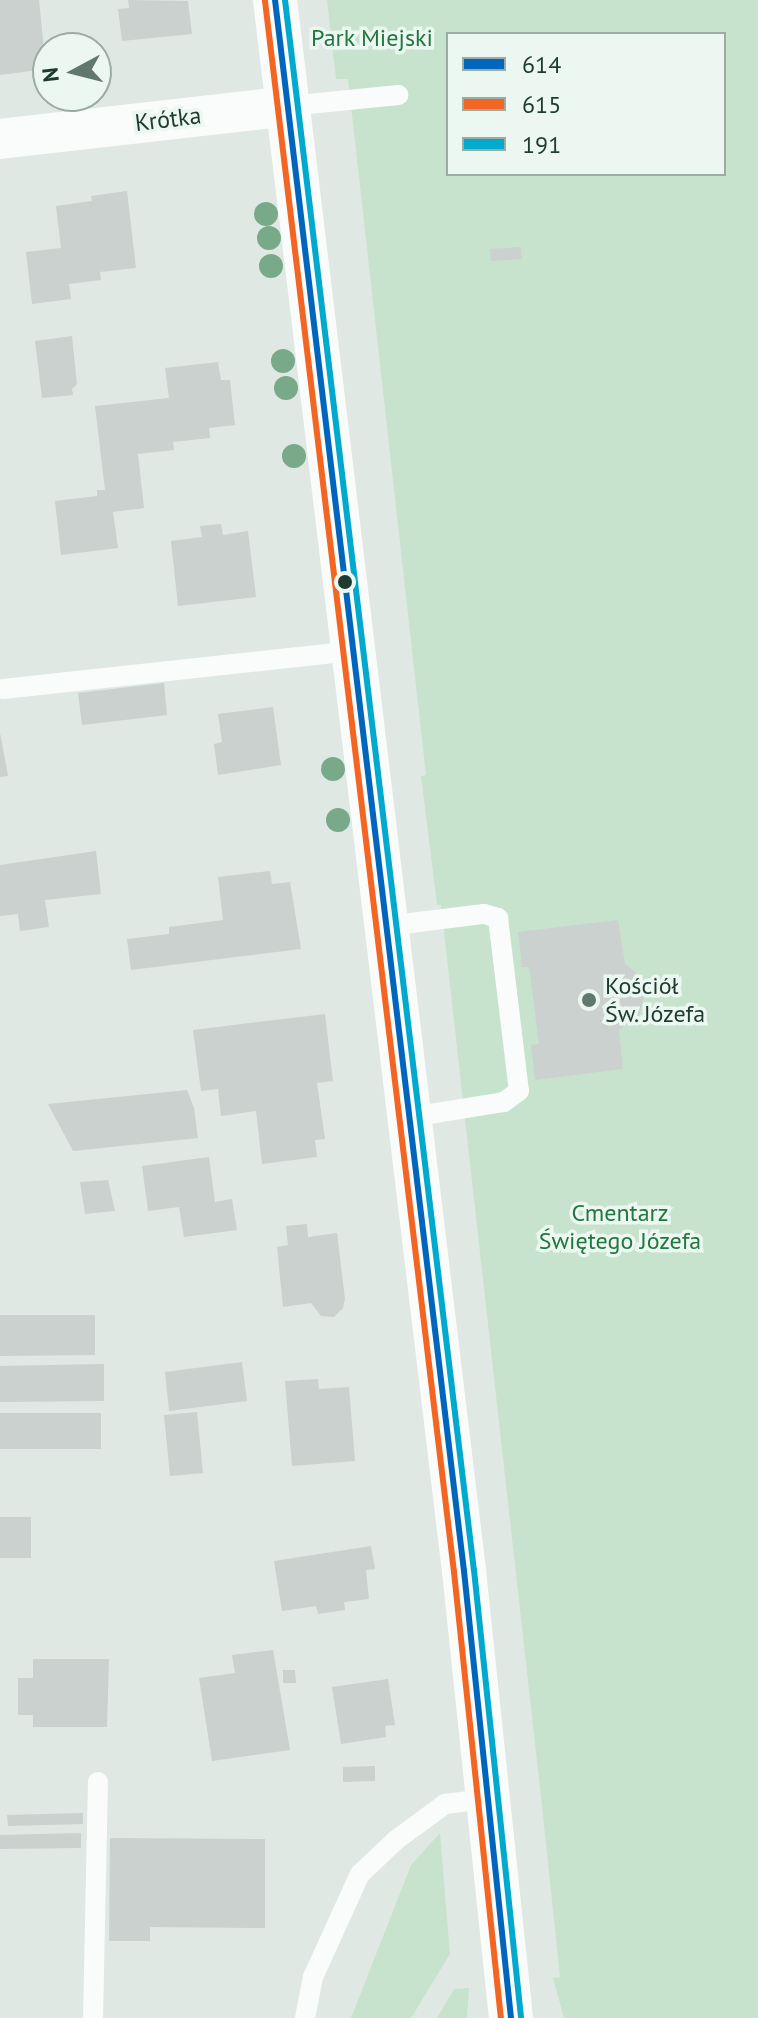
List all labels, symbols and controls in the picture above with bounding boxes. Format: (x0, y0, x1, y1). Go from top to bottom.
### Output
park label: Park Miejski (311, 24, 433, 52)
north arrow (32, 32, 112, 112)
legend (446, 32, 726, 176)
text: 614 (522, 49, 561, 80)
text: N (35, 66, 65, 84)
text: 615 (522, 89, 561, 120)
street label: Krótka (133, 101, 203, 137)
text: 191 (522, 129, 561, 160)
unlabelled marker (337, 574, 353, 590)
place label: Kościół Św. Józefa (605, 972, 707, 1028)
marker: Kościół Św. Józefa (580, 991, 598, 1009)
park label: Cmentarz Świętego Józefa (539, 1199, 701, 1255)

